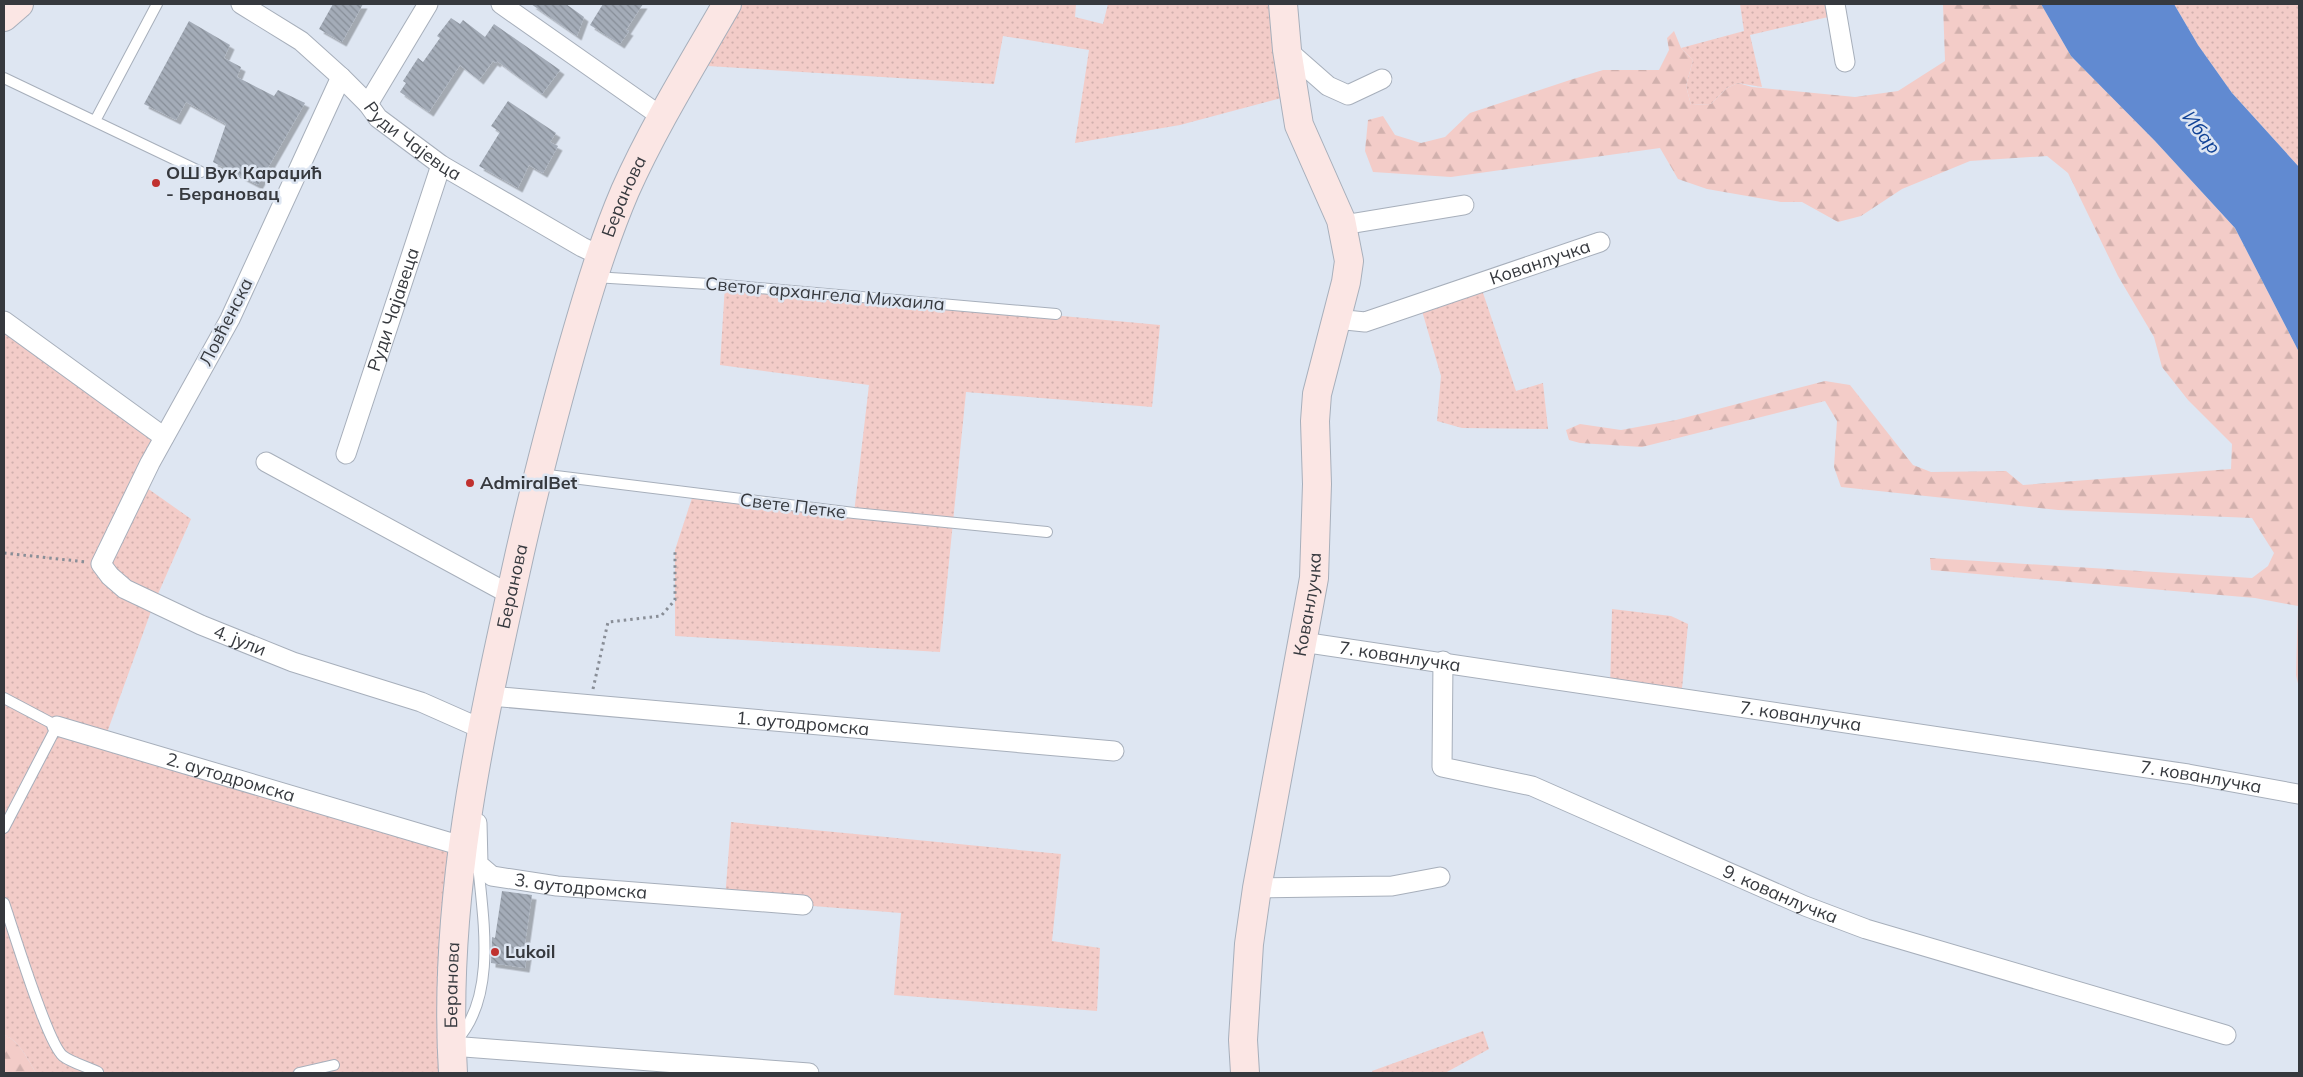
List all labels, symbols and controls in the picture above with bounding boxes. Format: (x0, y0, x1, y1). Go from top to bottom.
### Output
street label: Руди Чајевца (359, 97, 466, 185)
water label: Ибар (2178, 106, 2226, 158)
street label: Беранова (596, 152, 651, 240)
place label: ОШ Вук Караџић - Берановац (166, 161, 322, 205)
marker: ОШ Вук Караџић - Берановац (150, 177, 162, 189)
street label: Кованлучка (1486, 234, 1593, 290)
street label: Руди Чајавеца (362, 245, 424, 374)
street label: Светог архангела Михаила (704, 272, 946, 315)
street label: Ловћенска (194, 274, 257, 370)
place label: AdmiralBet (480, 471, 578, 494)
marker: AdmiralBet (464, 477, 476, 489)
street label: Свете Петке (739, 488, 847, 523)
street label: Беранова (491, 541, 533, 631)
street label: Кованлучка (1288, 552, 1326, 658)
street label: 4. јули (210, 619, 270, 661)
street label: 7. кованлучка (1338, 636, 1462, 677)
street label: 7. кованлучка (1738, 695, 1863, 736)
street label: 1. аутодромска (735, 706, 870, 740)
street label: 2. аутодромска (163, 747, 298, 807)
street label: 7. кованлучка (2139, 755, 2264, 798)
street label: 9. кованлучка (1720, 859, 1841, 928)
street label: 3. аутодромска (513, 868, 648, 904)
place label: Lukoil (505, 940, 555, 963)
street label: Беранова (439, 941, 464, 1028)
marker: Lukoil (489, 946, 501, 958)

